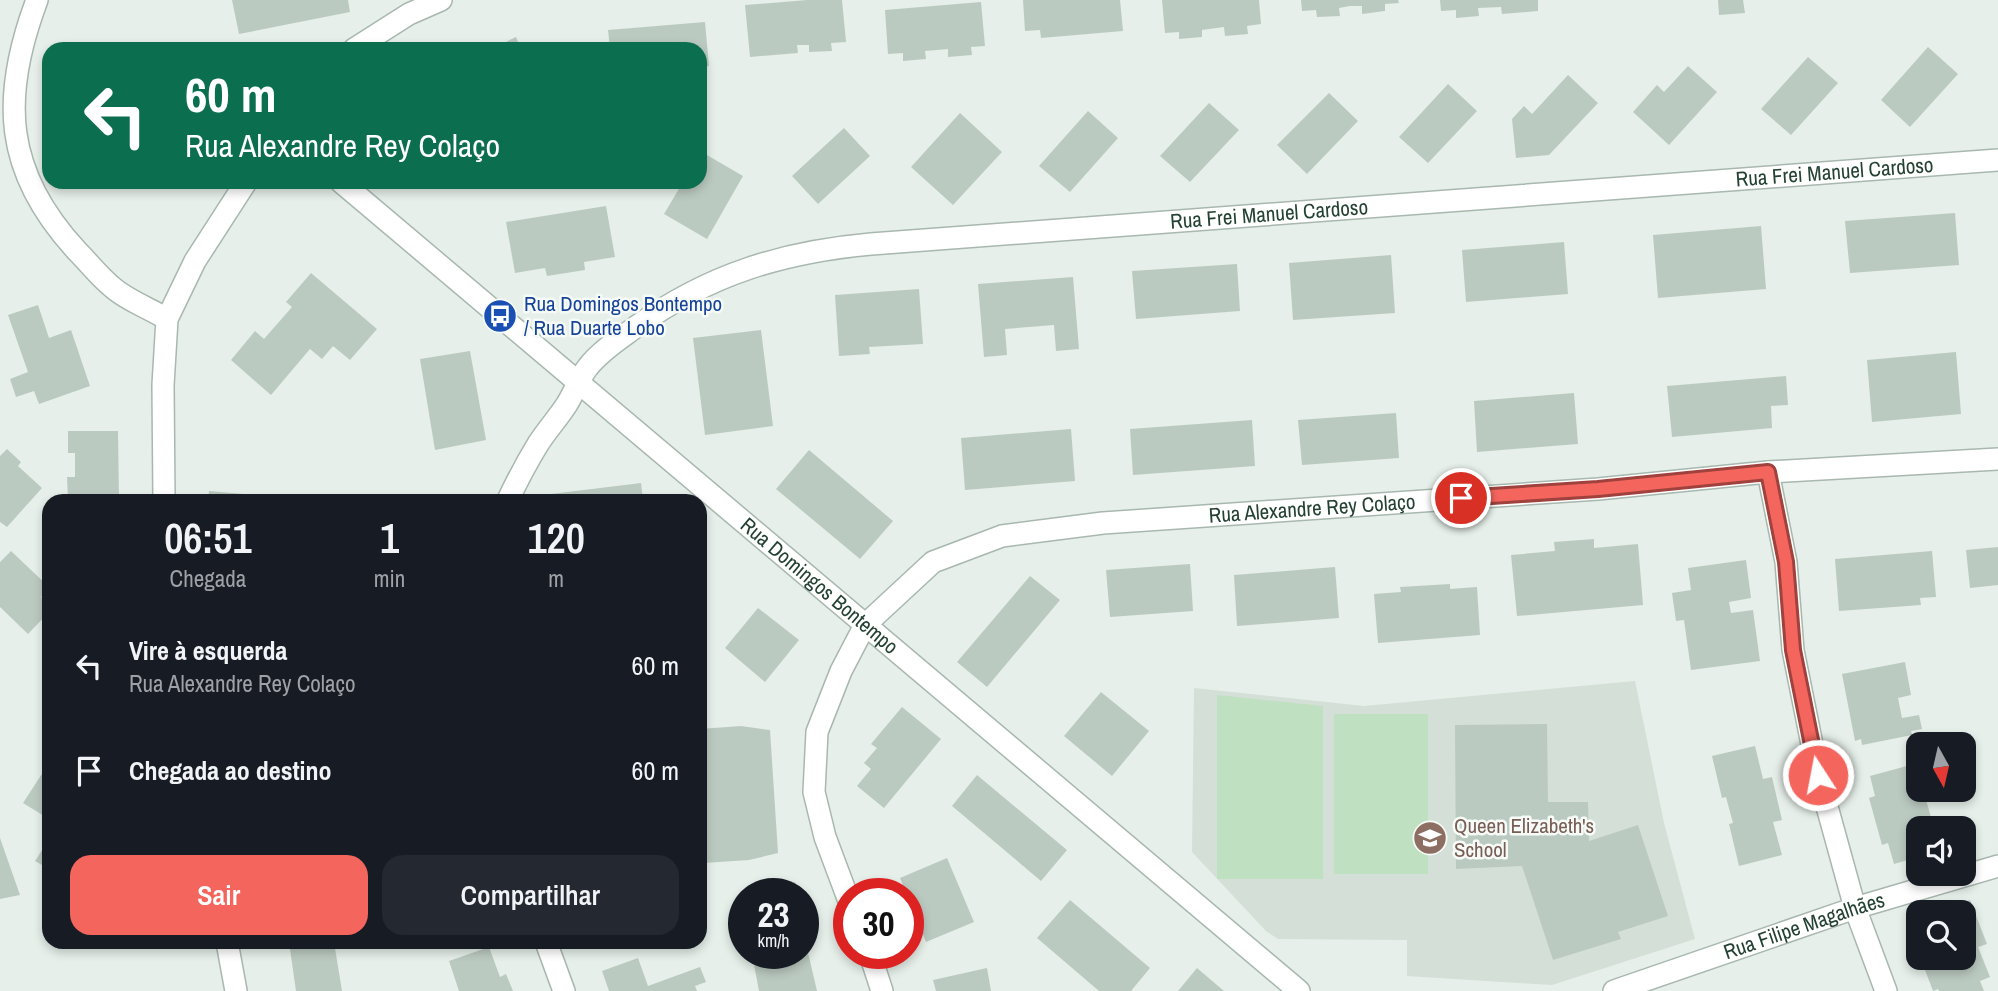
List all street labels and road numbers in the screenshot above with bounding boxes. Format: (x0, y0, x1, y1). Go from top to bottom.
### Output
street label: Rua Frei Manuel Cardoso (1735, 150, 1934, 194)
street label: Rua Frei Manuel Cardoso (1169, 192, 1369, 236)
street label: Rua Alexandre Rey Colaço (1208, 487, 1416, 530)
street label: Rua Domingos Bontempo (735, 510, 905, 661)
street label: Rua Filipe Magalhães (1719, 885, 1888, 966)

